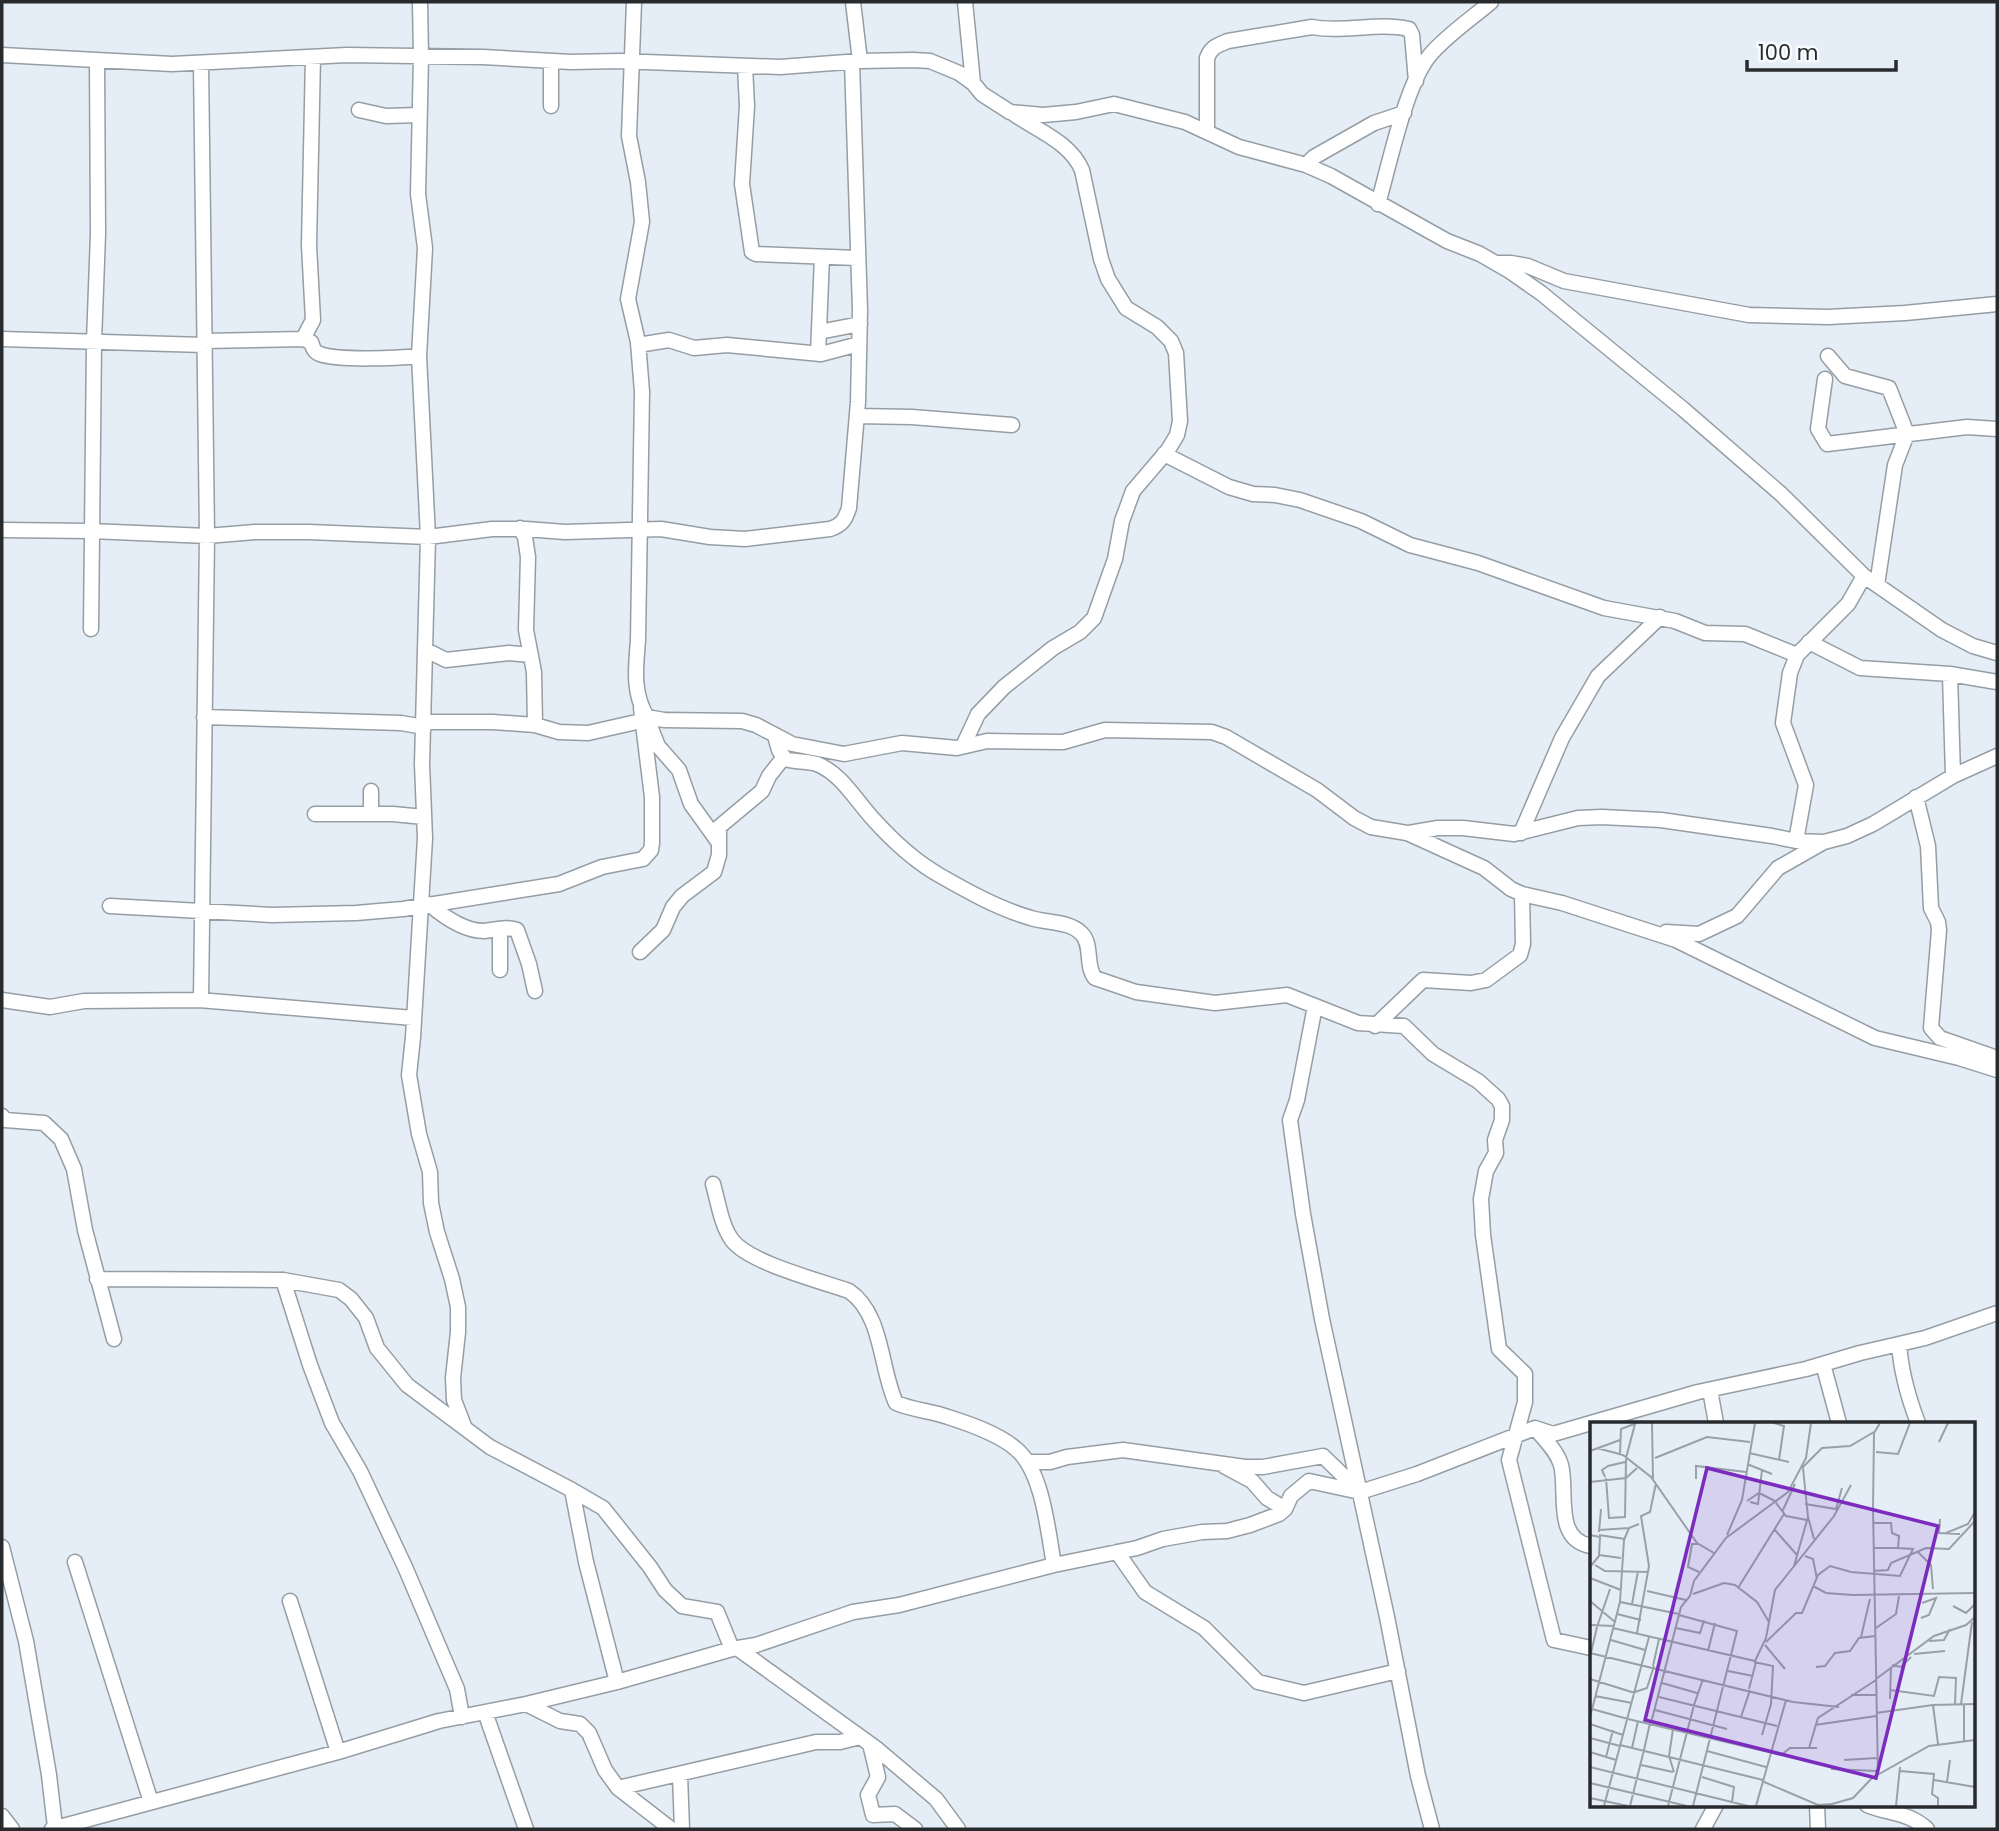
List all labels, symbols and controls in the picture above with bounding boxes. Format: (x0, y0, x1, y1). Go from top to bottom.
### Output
scale bar (1747, 28, 1896, 72)
text: 100 m (1758, 38, 1818, 67)
inset map (1590, 1422, 1974, 1806)

